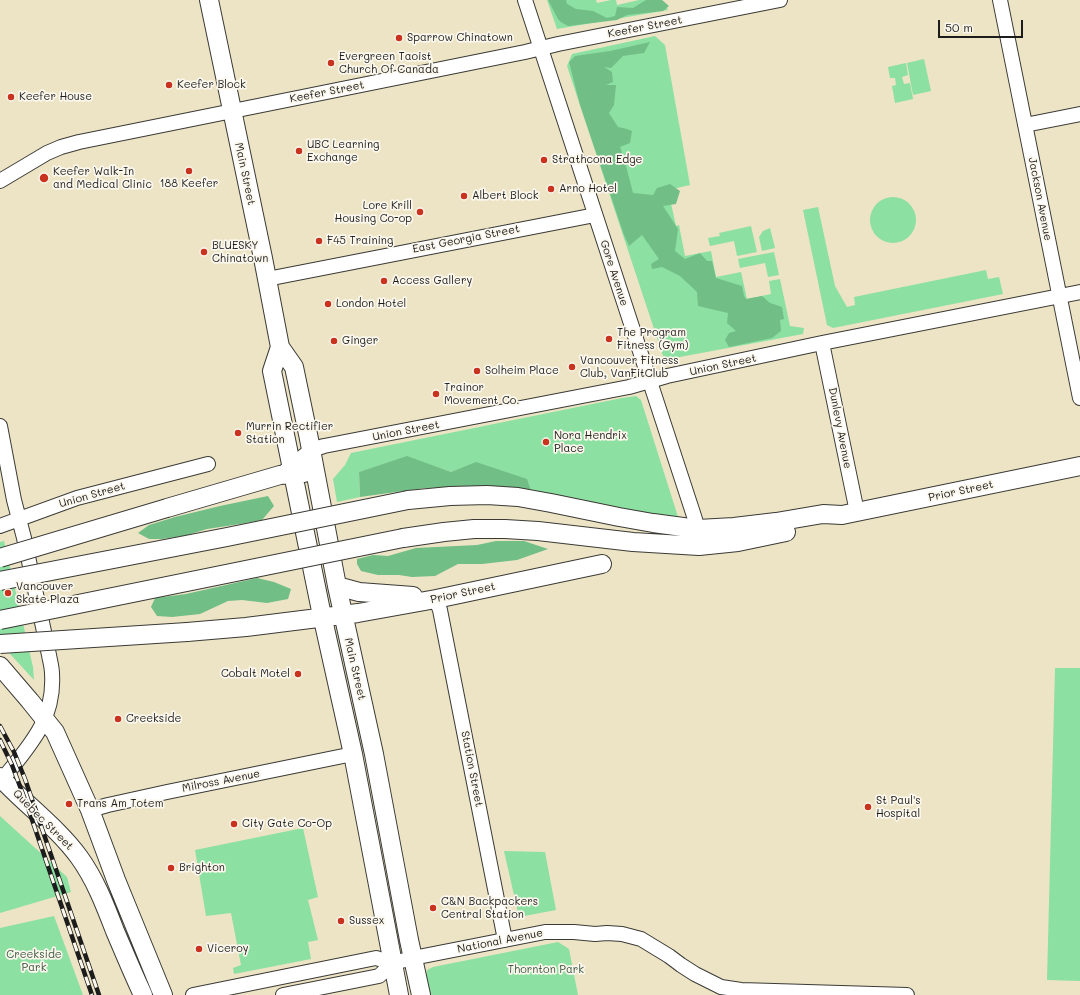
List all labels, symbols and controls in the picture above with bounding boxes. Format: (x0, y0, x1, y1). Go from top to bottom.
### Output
scale bar (940, 12, 1025, 38)
street label: Keefer Street (607, 13, 683, 41)
text: 50 m (945, 19, 973, 35)
place label: Sparrow Chinatown (407, 31, 513, 45)
marker: Sparrow Chinatown (394, 33, 404, 43)
place label: Evergreen Taoist Church Of Canada (339, 50, 439, 76)
marker: Evergreen Taoist Church Of Canada (326, 58, 336, 68)
place label: Keefer Block (177, 78, 246, 92)
street label: Keefer Street (289, 78, 365, 106)
marker: Keefer Block (164, 80, 174, 90)
place label: Keefer House (19, 90, 92, 104)
marker: Keefer House (6, 92, 16, 102)
place label: UBC Learning Exchange (307, 138, 379, 164)
street label: Main Street (232, 142, 258, 206)
marker: UBC Learning Exchange (294, 146, 304, 156)
place label: Strathcona Edge (552, 153, 642, 167)
marker: Strathcona Edge (539, 155, 549, 165)
street label: Jackson Avenue (1025, 156, 1055, 242)
place label: Keefer Walk-In and Medical Clinic (53, 165, 152, 191)
marker: 188 Keefer (184, 166, 194, 176)
marker: Keefer Walk-In and Medical Clinic (38, 172, 50, 184)
place label: 188 Keefer (160, 177, 218, 191)
place label: Arno Hotel (559, 182, 617, 196)
marker: Arno Hotel (546, 184, 556, 194)
place label: Albert Block (472, 189, 538, 203)
marker: Albert Block (459, 191, 469, 201)
place label: Lore Krill Housing Co-op (335, 199, 412, 225)
marker: Lore Krill Housing Co-op (415, 207, 425, 217)
street label: East Georgia Street (411, 222, 521, 256)
place label: F45 Training (327, 234, 393, 248)
marker: F45 Training (314, 236, 324, 246)
street label: Gore Avenue (597, 238, 631, 308)
place label: BLUESKY Chinatown (212, 239, 268, 265)
marker: BLUESKY Chinatown (199, 247, 209, 257)
place label: Access Gallery (392, 274, 472, 288)
marker: Access Gallery (379, 276, 389, 286)
place label: London Hotel (336, 297, 406, 311)
marker: London Hotel (323, 299, 333, 309)
place label: The Program Fitness (Gym) (617, 326, 689, 352)
place label: Ginger (342, 334, 378, 348)
marker: The Program Fitness (Gym) (604, 334, 614, 344)
marker: Ginger (329, 336, 339, 346)
street label: Union Street (688, 351, 758, 379)
place label: Vancouver Fitness Club, VanFitClub (580, 354, 679, 380)
marker: Vancouver Fitness Club, VanFitClub (567, 362, 577, 372)
place label: Solheim Place (485, 364, 559, 378)
marker: Solheim Place (472, 366, 482, 376)
place label: Trainor Movement Co. (444, 381, 520, 407)
street label: Dunlevy Avenue (826, 386, 854, 470)
marker: Trainor Movement Co. (431, 389, 441, 399)
street label: Union Street (371, 418, 441, 444)
place label: Murrin Rectifier Station (246, 420, 333, 446)
marker: Murrin Rectifier Station (233, 428, 243, 438)
place label: Nora Hendrix Place (554, 429, 627, 455)
marker: Nora Hendrix Place (541, 437, 551, 447)
street label: Prior Street (927, 478, 995, 504)
street label: Union Street (58, 479, 126, 511)
place label: Vancouver Skate Plaza (16, 580, 79, 606)
street label: Prior Street (429, 580, 497, 606)
marker: Vancouver Skate Plaza (3, 588, 13, 598)
street label: Main Street (341, 637, 369, 701)
place label: Cobalt Motel (221, 667, 290, 681)
marker: Cobalt Motel (293, 669, 303, 679)
place label: Creekside (126, 712, 181, 726)
marker: Creekside (113, 714, 123, 724)
street label: Station Street (458, 730, 486, 808)
street label: Milross Avenue (181, 767, 261, 795)
street label: Quebec Street (10, 787, 76, 853)
place label: St Paul's Hospital (876, 794, 921, 820)
place label: Trans Am Totem (77, 797, 163, 811)
marker: Trans Am Totem (64, 799, 74, 809)
marker: St Paul's Hospital (863, 802, 873, 812)
place label: City Gate Co-Op (242, 817, 332, 831)
marker: City Gate Co-Op (229, 819, 239, 829)
place label: Brighton (179, 861, 225, 875)
marker: Brighton (166, 863, 176, 873)
place label: C&N Backpackers Central Station (441, 895, 538, 921)
marker: C&N Backpackers Central Station (428, 903, 438, 913)
place label: Sussex (349, 914, 384, 928)
marker: Sussex (336, 916, 346, 926)
street label: National Avenue (456, 926, 544, 956)
place label: Viceroy (207, 942, 249, 956)
marker: Viceroy (194, 944, 204, 954)
park label: Creekside Park (6, 948, 62, 974)
park label: Thornton Park (508, 963, 584, 977)

